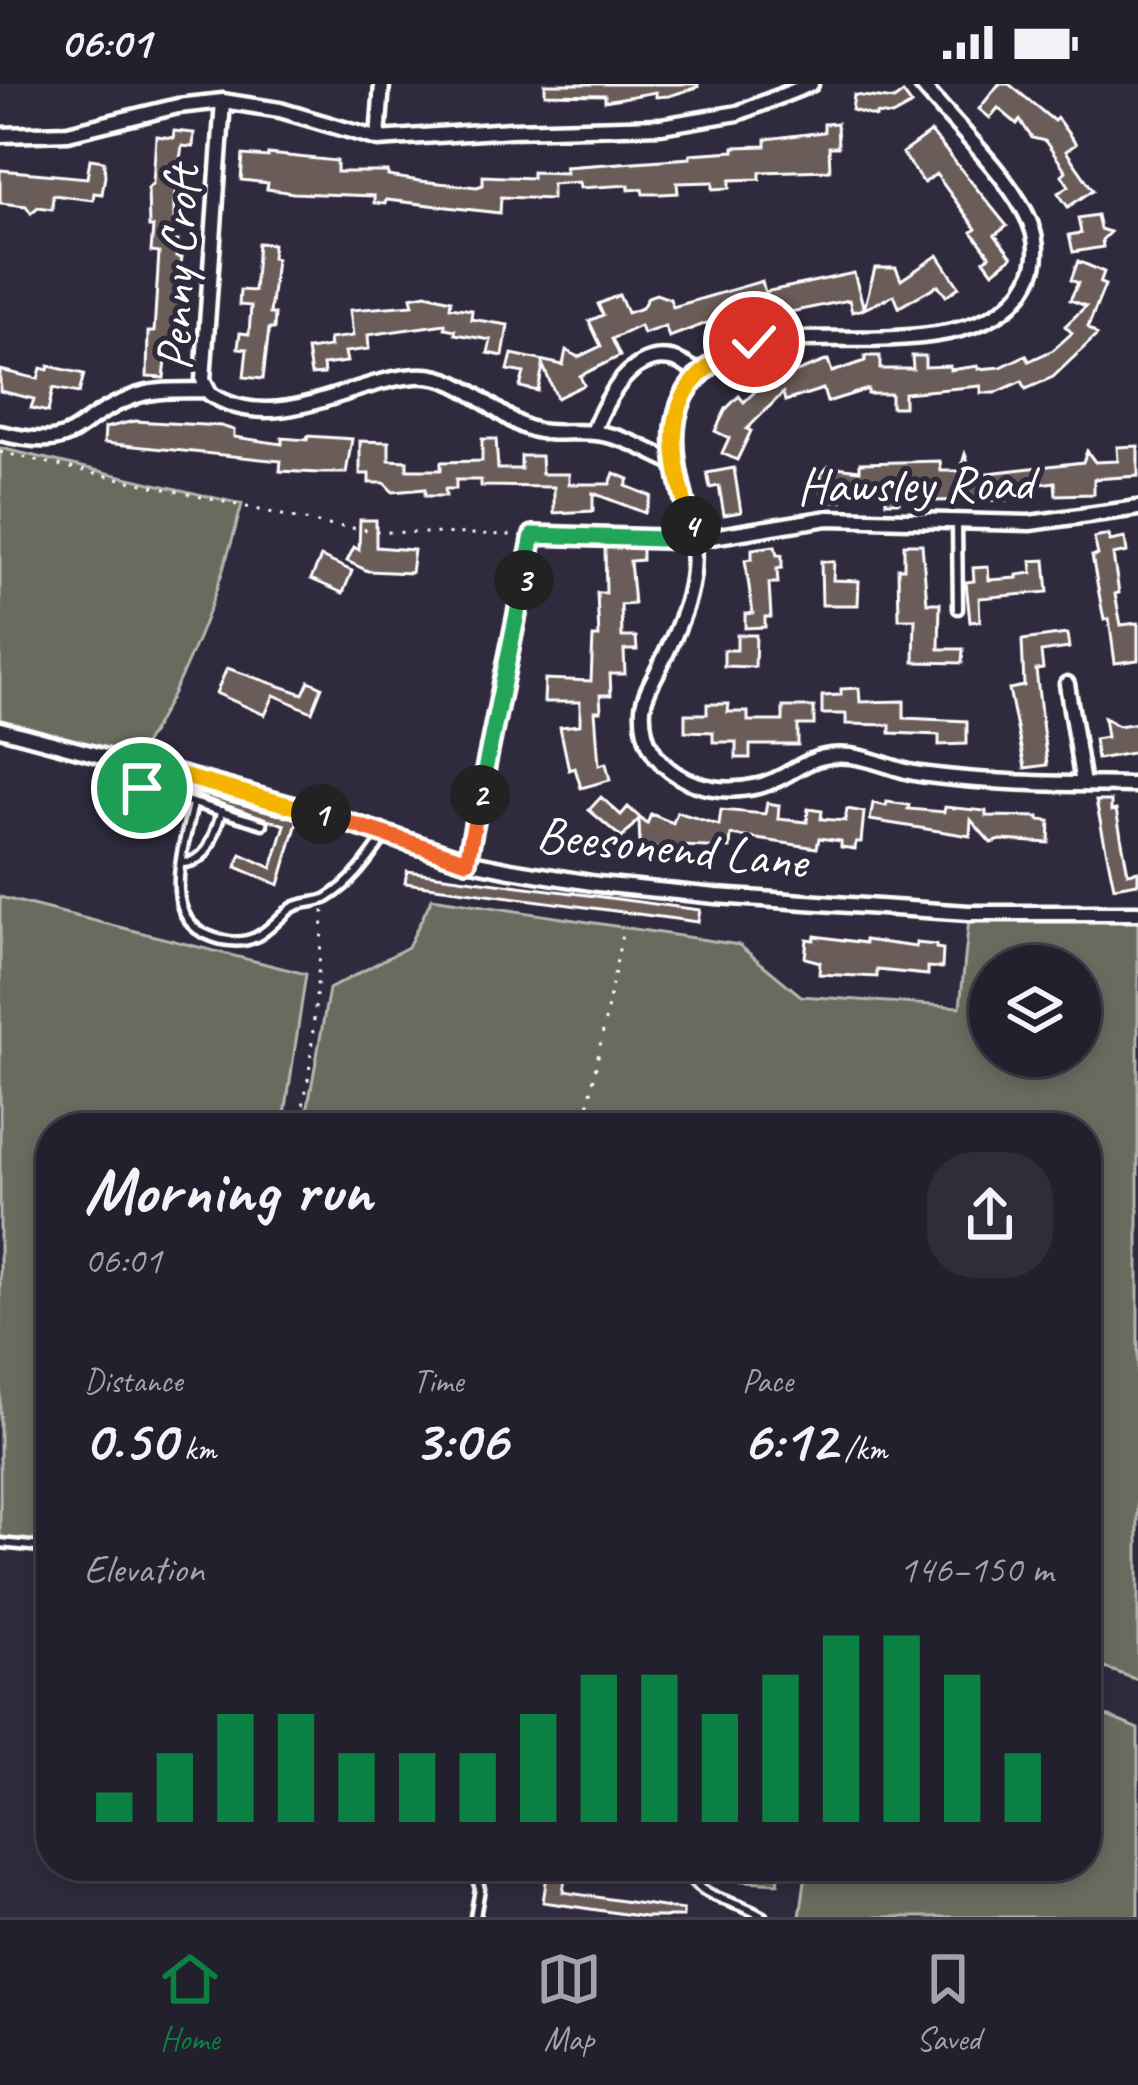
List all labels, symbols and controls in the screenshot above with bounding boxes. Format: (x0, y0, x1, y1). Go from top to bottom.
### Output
text: 06:01 (60, 14, 151, 71)
street label: Penny Croft (141, 160, 213, 372)
pin (703, 291, 805, 393)
icon: check (721, 309, 787, 375)
street label: Hawsley Road (796, 450, 1042, 518)
pin: 4 (661, 496, 721, 556)
text: 4 (684, 505, 698, 547)
pin: 3 (494, 550, 554, 610)
text: 3 (517, 559, 531, 601)
pin (91, 737, 193, 839)
icon: arrive (109, 755, 175, 821)
pin: 2 (450, 765, 510, 825)
text: 2 (473, 774, 487, 816)
pin: 1 (291, 784, 351, 844)
text: 1 (314, 793, 328, 835)
street label: Beesonend Lane (534, 801, 814, 893)
map controls (969, 945, 1101, 1077)
button: layers (969, 945, 1101, 1077)
text: Morning run (84, 1149, 372, 1232)
button: share (927, 1152, 1053, 1278)
text: 06:01 (84, 1236, 162, 1285)
text: Distance (84, 1360, 182, 1402)
text: Time (413, 1360, 464, 1402)
text: Pace (742, 1360, 793, 1402)
text: 0.50 (84, 1402, 176, 1478)
text: 3:06 (413, 1402, 507, 1478)
text: 6:12 (742, 1402, 836, 1478)
text: km (176, 1428, 216, 1470)
text: /km (836, 1428, 887, 1470)
text: Elevation (84, 1545, 204, 1594)
text: 146–150 m (899, 1545, 1053, 1594)
tab: Home (157, 1946, 223, 2060)
tab: Map (536, 1946, 602, 2060)
tab: Saved (915, 1946, 981, 2060)

